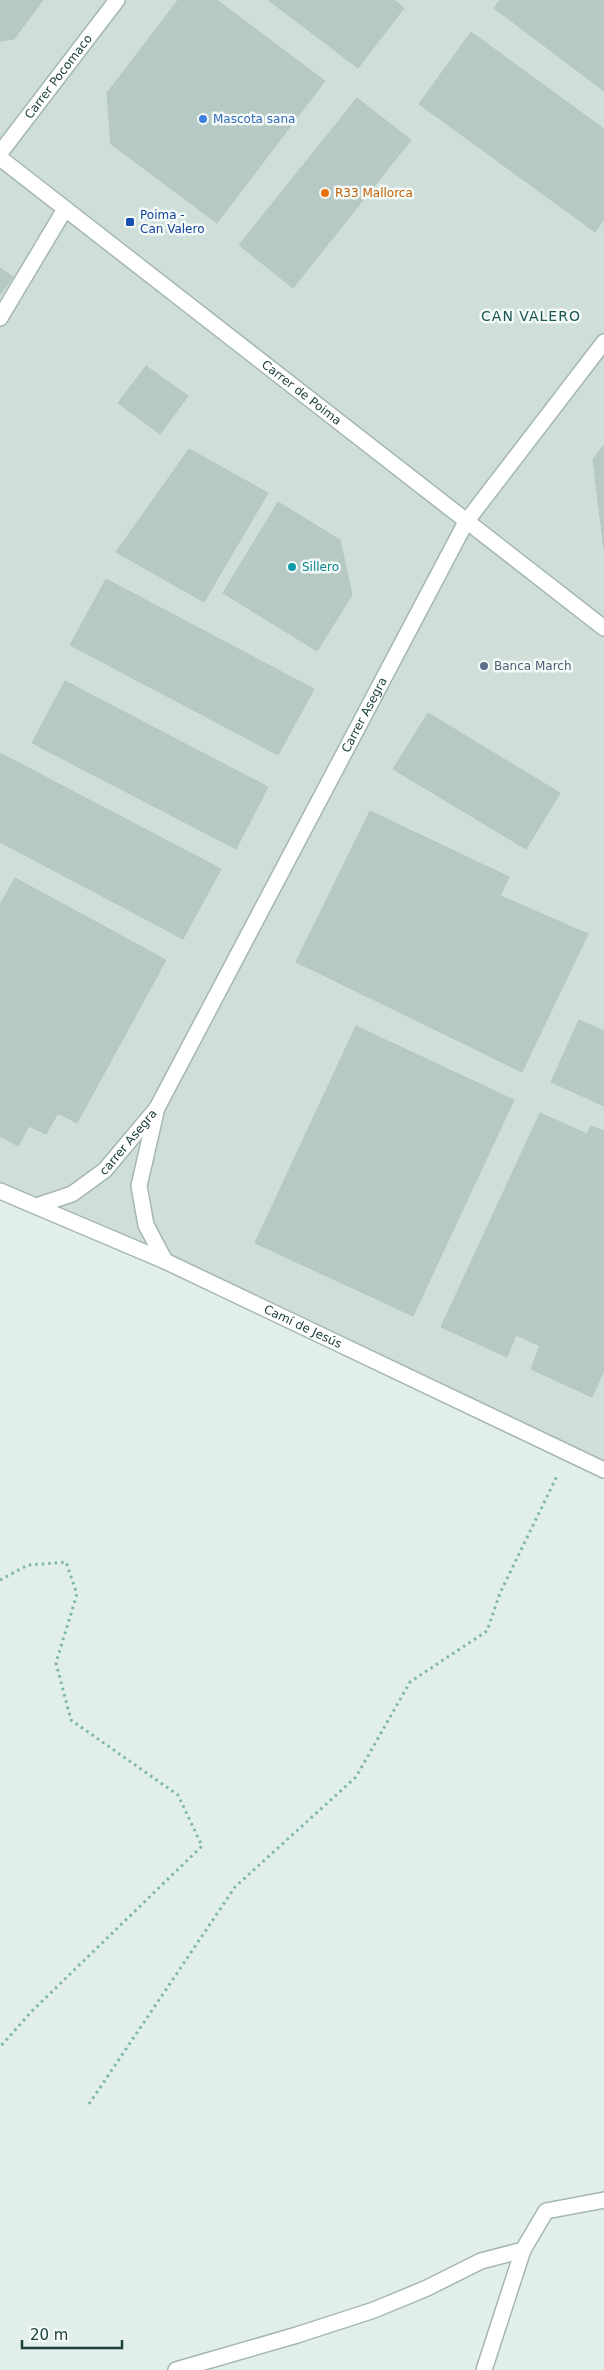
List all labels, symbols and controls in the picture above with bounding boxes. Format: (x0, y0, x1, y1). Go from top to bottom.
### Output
street label: Carrer Pocomaco (22, 32, 95, 122)
place label: Mascota sana (213, 112, 295, 126)
marker: Mascota sana (197, 113, 209, 125)
place label: R33 Mallorca (335, 186, 413, 200)
marker: R33 Mallorca (319, 187, 331, 199)
place label: Poima - Can Valero (140, 208, 205, 236)
marker: Poima - Can Valero (124, 216, 136, 228)
district label: CAN VALERO (481, 308, 581, 324)
street label: Carrer de Poima (259, 357, 344, 428)
place label: Sillero (302, 560, 339, 574)
marker: Sillero (286, 561, 298, 573)
place label: Banca March (494, 659, 572, 673)
marker: Banca March (478, 660, 490, 672)
street label: Carrer Asegra (339, 675, 390, 755)
street label: carrer Asegra (97, 1107, 160, 1178)
street label: Camí de Jesús (262, 1302, 344, 1351)
scale bar (22, 2318, 122, 2350)
text: 20 m (30, 2326, 68, 2344)

